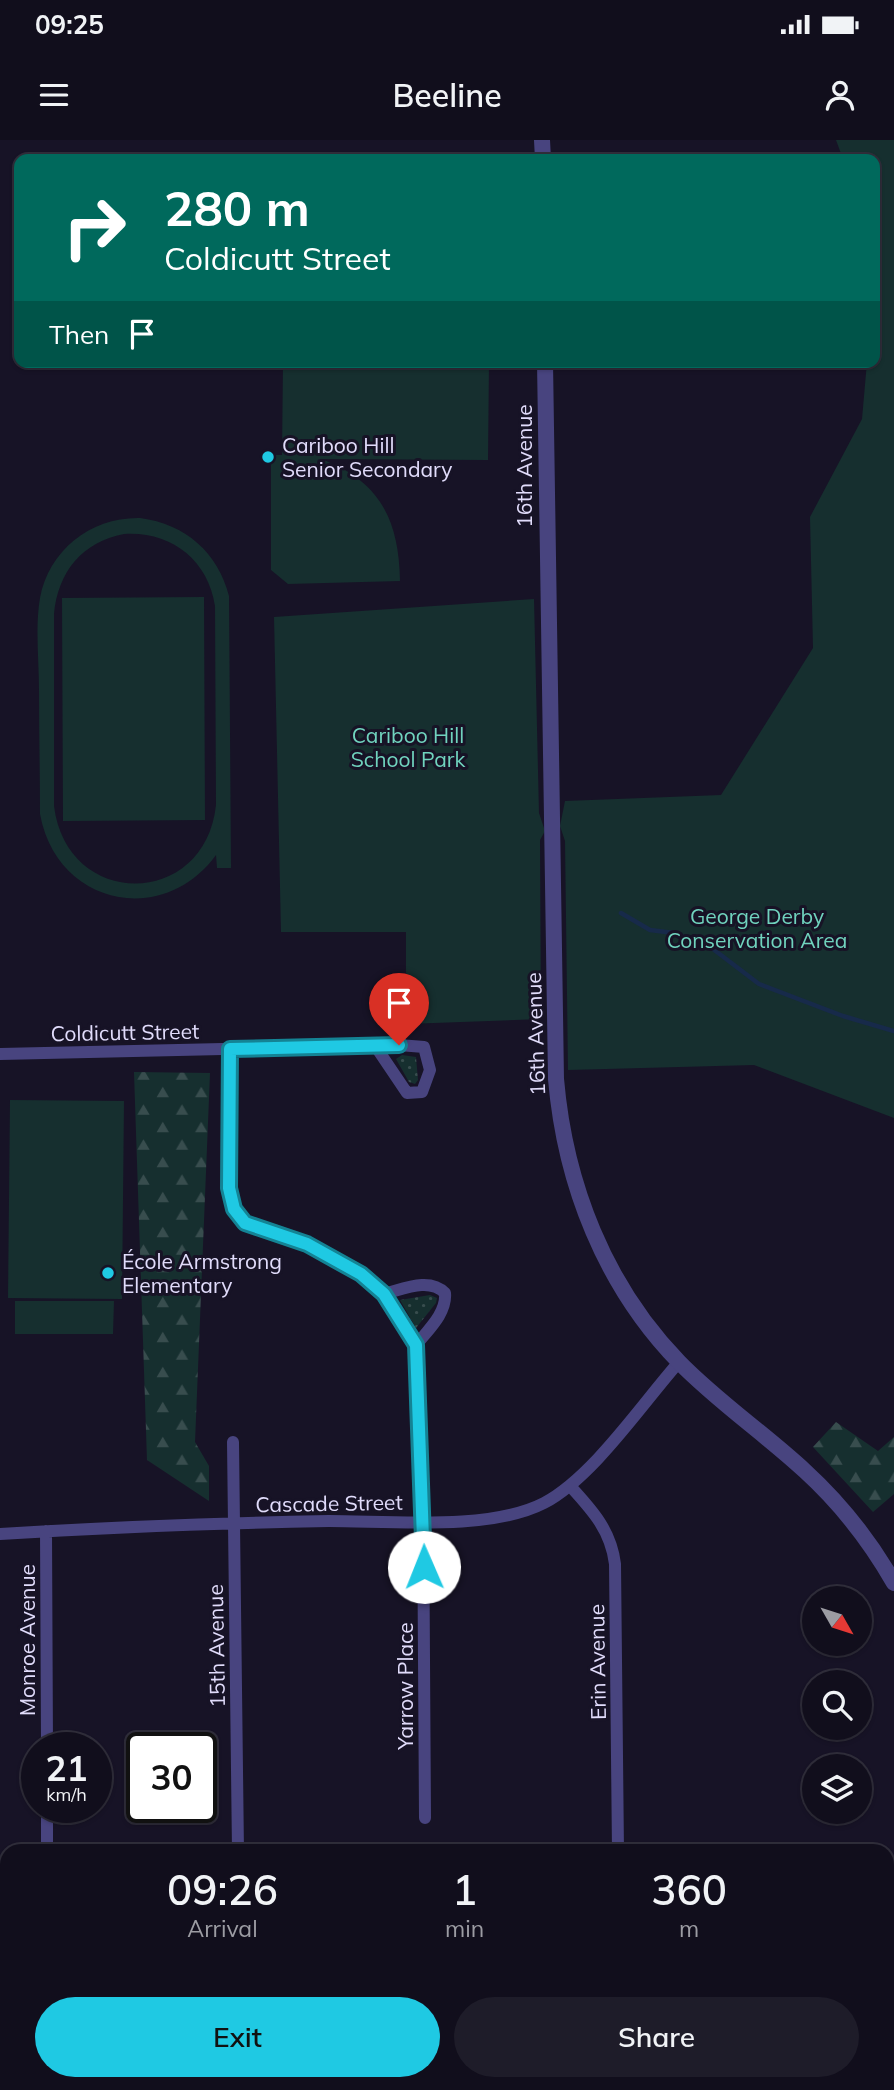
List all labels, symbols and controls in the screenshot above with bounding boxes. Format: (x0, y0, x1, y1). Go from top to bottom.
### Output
text: 09:25 (35, 8, 104, 41)
text: Beeline (392, 75, 502, 115)
icon: menu (35, 76, 73, 114)
icon: person (821, 76, 859, 114)
text: 280 m (164, 177, 310, 238)
icon: right (49, 182, 140, 273)
text: Coldicutt Street (164, 238, 391, 278)
icon: arrive (123, 315, 161, 353)
text: Then (49, 318, 109, 351)
street label: 16th Avenue (511, 404, 537, 528)
place label: Cariboo Hill Senior Secondary (282, 432, 453, 482)
marker: Cariboo Hill Senior Secondary (260, 449, 276, 465)
park label: Cariboo Hill School Park (351, 722, 465, 772)
park label: George Derby Conservation Area (667, 903, 847, 953)
street label: 16th Avenue (520, 972, 550, 1096)
pin (369, 973, 429, 1045)
icon: arrive (380, 984, 418, 1022)
street label: Coldicutt Street (50, 1018, 200, 1046)
place label: École Armstrong Elementary (122, 1248, 282, 1298)
marker: École Armstrong Elementary (100, 1265, 116, 1281)
street label: Cascade Street (255, 1489, 403, 1517)
position arrow (387, 1530, 461, 1604)
street label: Monroe Avenue (14, 1564, 40, 1716)
street label: 15th Avenue (202, 1584, 230, 1708)
north arrow (802, 1586, 872, 1656)
map controls (802, 1586, 872, 1824)
street label: Erin Avenue (583, 1604, 611, 1720)
street label: Yarrow Place (392, 1622, 418, 1751)
button: search (802, 1670, 872, 1740)
speed limit sign: 30 (126, 1732, 217, 1823)
text: 21 (45, 1746, 88, 1790)
button: layers (802, 1754, 872, 1824)
text: km/h (46, 1783, 87, 1806)
text: 09:26 (167, 1863, 278, 1916)
text: 1 (452, 1863, 477, 1916)
text: 360 (651, 1863, 727, 1916)
text: Arrival (187, 1914, 258, 1943)
text: min (445, 1914, 484, 1943)
text: m (679, 1914, 699, 1943)
button: Exit (35, 1997, 440, 2077)
button: Share (454, 1997, 859, 2077)

